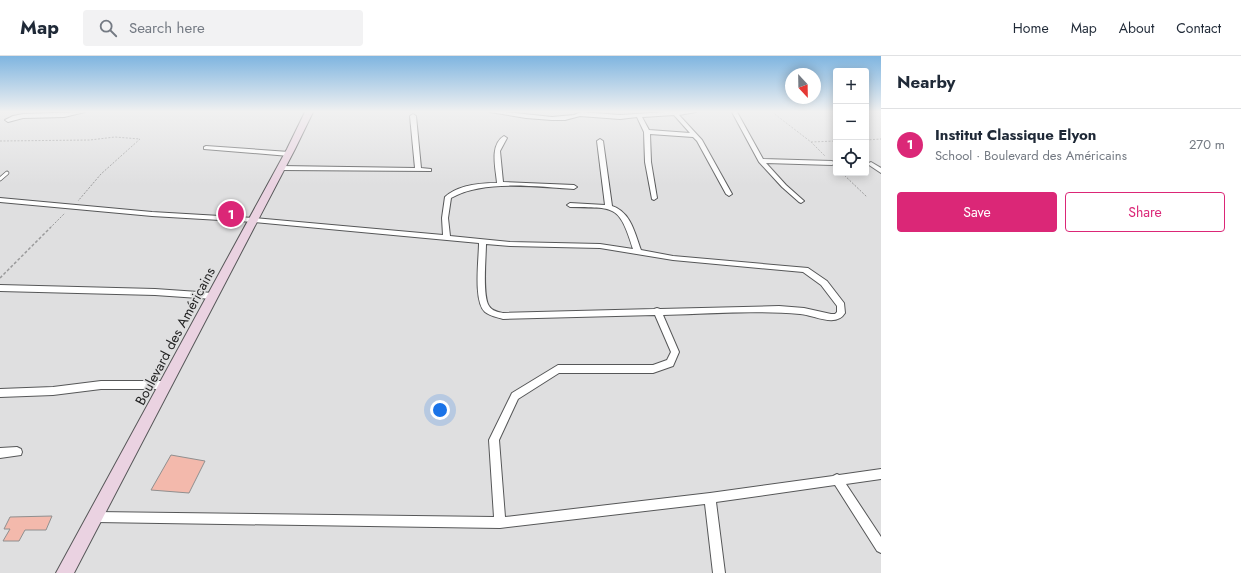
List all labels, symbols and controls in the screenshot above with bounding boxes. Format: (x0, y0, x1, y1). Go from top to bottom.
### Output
search box (83, 10, 363, 46)
text: Map (20, 14, 59, 41)
icon: search (97, 17, 119, 39)
text: Search here (129, 17, 205, 39)
text: Home (1013, 18, 1049, 38)
text: Map (1071, 18, 1097, 38)
text: About (1119, 18, 1154, 38)
text: Contact (1176, 18, 1221, 38)
north arrow (785, 68, 821, 104)
map controls (833, 68, 869, 176)
button: + (833, 68, 869, 104)
text: Nearby (897, 70, 955, 94)
button: − (833, 104, 869, 140)
text: Institut Classique Elyon (935, 124, 1096, 146)
text: 1 (907, 135, 913, 154)
text: 270 m (1189, 135, 1225, 154)
button: locate (833, 140, 869, 176)
text: School · Boulevard des Américains (935, 146, 1127, 165)
button: Save (897, 192, 1057, 232)
button: Share (1065, 192, 1225, 232)
pin: 1 (218, 199, 244, 229)
street label: Boulevard des Américains (130, 263, 220, 409)
your location (430, 400, 450, 420)

